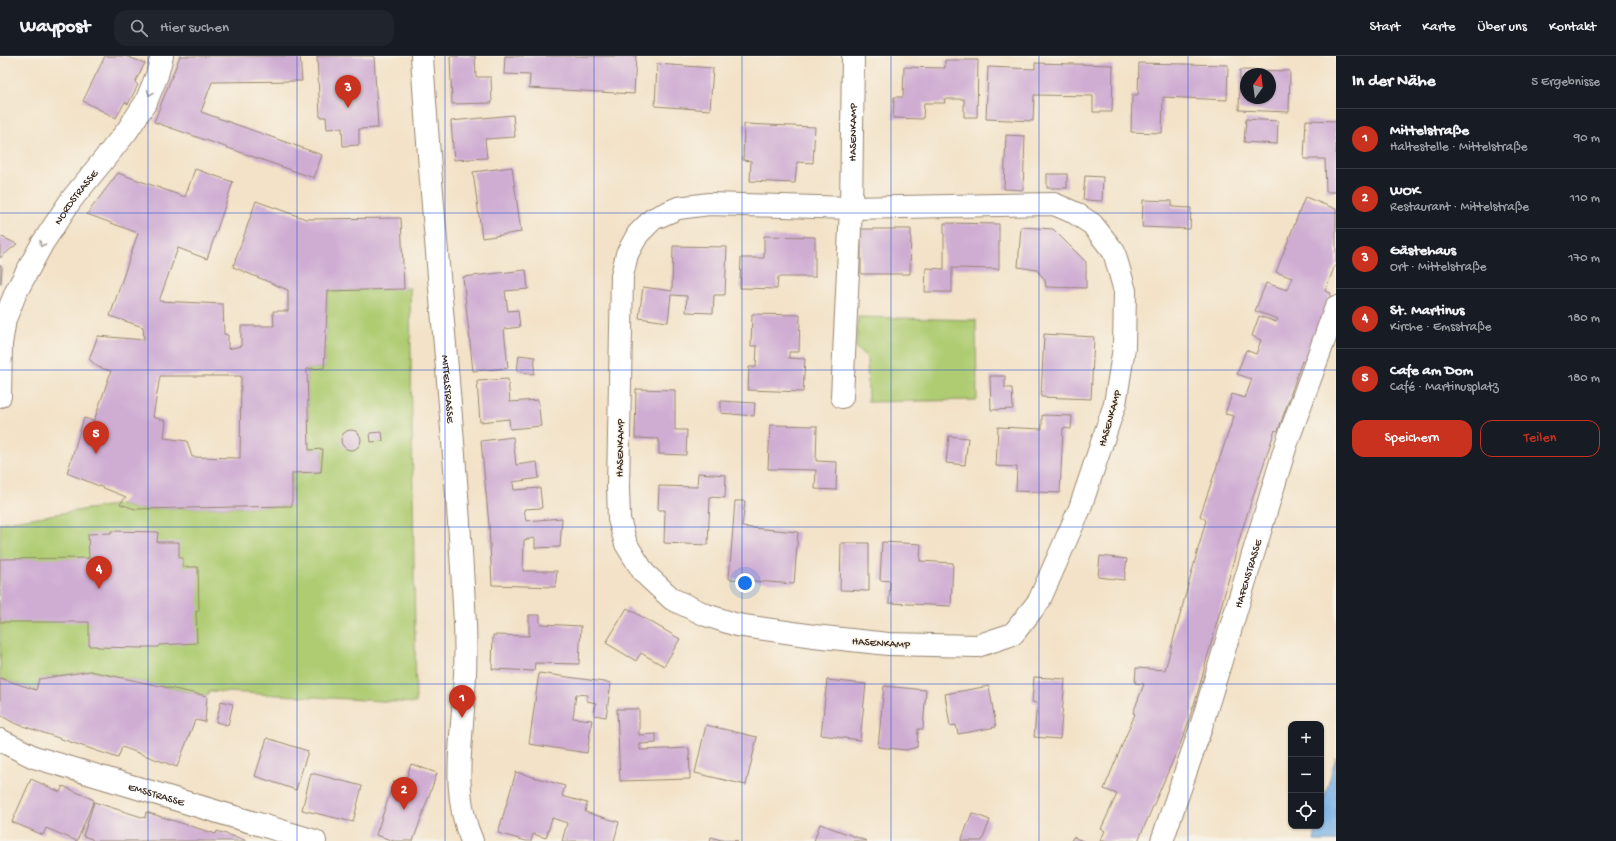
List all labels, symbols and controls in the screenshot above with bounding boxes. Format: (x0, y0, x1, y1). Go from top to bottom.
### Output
search box (114, 10, 394, 46)
text: Waypost (20, 16, 90, 39)
icon: search (128, 17, 150, 39)
text: Hier suchen (160, 19, 229, 37)
text: Start (1370, 19, 1400, 36)
text: Karte (1422, 19, 1456, 36)
text: Über uns (1478, 19, 1527, 36)
text: Kontakt (1549, 19, 1596, 36)
north arrow (1240, 68, 1276, 104)
text: In der Nähe (1352, 72, 1435, 92)
pin: 3 (335, 75, 361, 108)
text: 5 Ergebnisse (1531, 75, 1600, 90)
one-way arrow (146, 90, 154, 97)
street label: HASENKAMP (848, 102, 860, 161)
text: Mittelstraße (1390, 122, 1469, 140)
text: 1 (1362, 131, 1368, 146)
text: 90 m (1574, 131, 1600, 146)
text: Haltestelle · Mittelstraße (1390, 140, 1528, 155)
street label: NORDSTRASSE (53, 167, 102, 227)
text: WOK (1390, 182, 1420, 200)
text: 2 (1362, 191, 1368, 206)
text: 110 m (1570, 191, 1600, 206)
text: Restaurant · Mittelstraße (1390, 200, 1529, 215)
one-way arrow (40, 240, 47, 247)
text: Gästehaus (1390, 242, 1456, 260)
text: 3 (1362, 251, 1368, 266)
text: 170 m (1568, 251, 1600, 266)
text: Ort · Mittelstraße (1390, 260, 1487, 275)
text: St. Martinus (1390, 302, 1464, 320)
text: 4 (1362, 311, 1368, 326)
text: 180 m (1568, 311, 1600, 326)
text: Kirche · Emsstraße (1390, 320, 1492, 335)
street label: MITTELSTRASSE (438, 355, 456, 425)
text: Cafe am Dom (1390, 362, 1473, 380)
text: 5 (1362, 371, 1368, 386)
text: 180 m (1568, 371, 1600, 386)
text: Café · Martinusplatz (1390, 380, 1499, 395)
street label: HASENKAMP (1097, 388, 1125, 448)
street label: HASENKAMP (614, 418, 628, 477)
button: Speichern (1352, 420, 1472, 457)
button: Teilen (1480, 420, 1600, 457)
pin: 5 (83, 421, 109, 454)
street label: HAFENSTRASSE (1233, 537, 1266, 610)
pin: 4 (86, 556, 112, 589)
your location (735, 573, 755, 593)
street label: HASENKAMP (851, 636, 911, 652)
pin: 1 (449, 685, 475, 718)
map controls (1288, 721, 1324, 829)
button: + (1288, 721, 1324, 757)
button: − (1288, 757, 1324, 793)
pin: 2 (391, 777, 417, 810)
street label: EMSSTRASSE (126, 781, 187, 810)
button: locate (1288, 793, 1324, 829)

